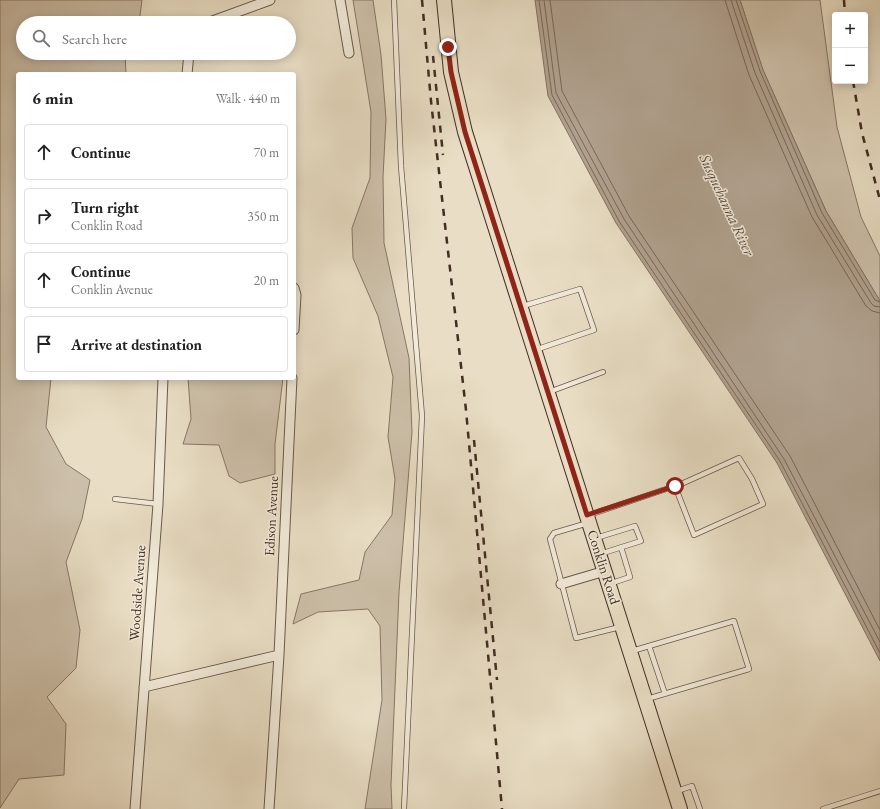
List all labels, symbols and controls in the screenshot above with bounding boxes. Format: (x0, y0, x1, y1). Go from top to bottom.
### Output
map controls (832, 12, 868, 84)
button: + (832, 12, 868, 48)
search box (16, 16, 296, 60)
icon: search (30, 27, 52, 49)
text: Search here (62, 29, 127, 48)
route end (439, 38, 457, 56)
button: − (832, 48, 868, 84)
text: 6 min (32, 87, 73, 109)
text: Walk · 440 m (216, 90, 280, 107)
icon: ahead (33, 141, 55, 163)
text: Continue (71, 143, 131, 162)
text: 70 m (254, 144, 279, 161)
water label: Susquehanna River (694, 150, 760, 260)
text: Turn right (71, 198, 139, 217)
icon: right (33, 205, 55, 227)
text: 350 m (248, 208, 279, 225)
text: Conklin Road (71, 217, 143, 234)
text: Continue (71, 262, 131, 281)
icon: ahead (33, 269, 55, 291)
text: 20 m (254, 272, 279, 289)
text: Conklin Avenue (71, 281, 153, 298)
icon: arrive (33, 333, 55, 355)
text: Arrive at destination (71, 335, 202, 354)
street label: Edison Avenue (260, 475, 282, 556)
route start (666, 477, 684, 495)
street label: Conklin Road (584, 528, 625, 607)
street label: Woodside Avenue (125, 544, 149, 641)

